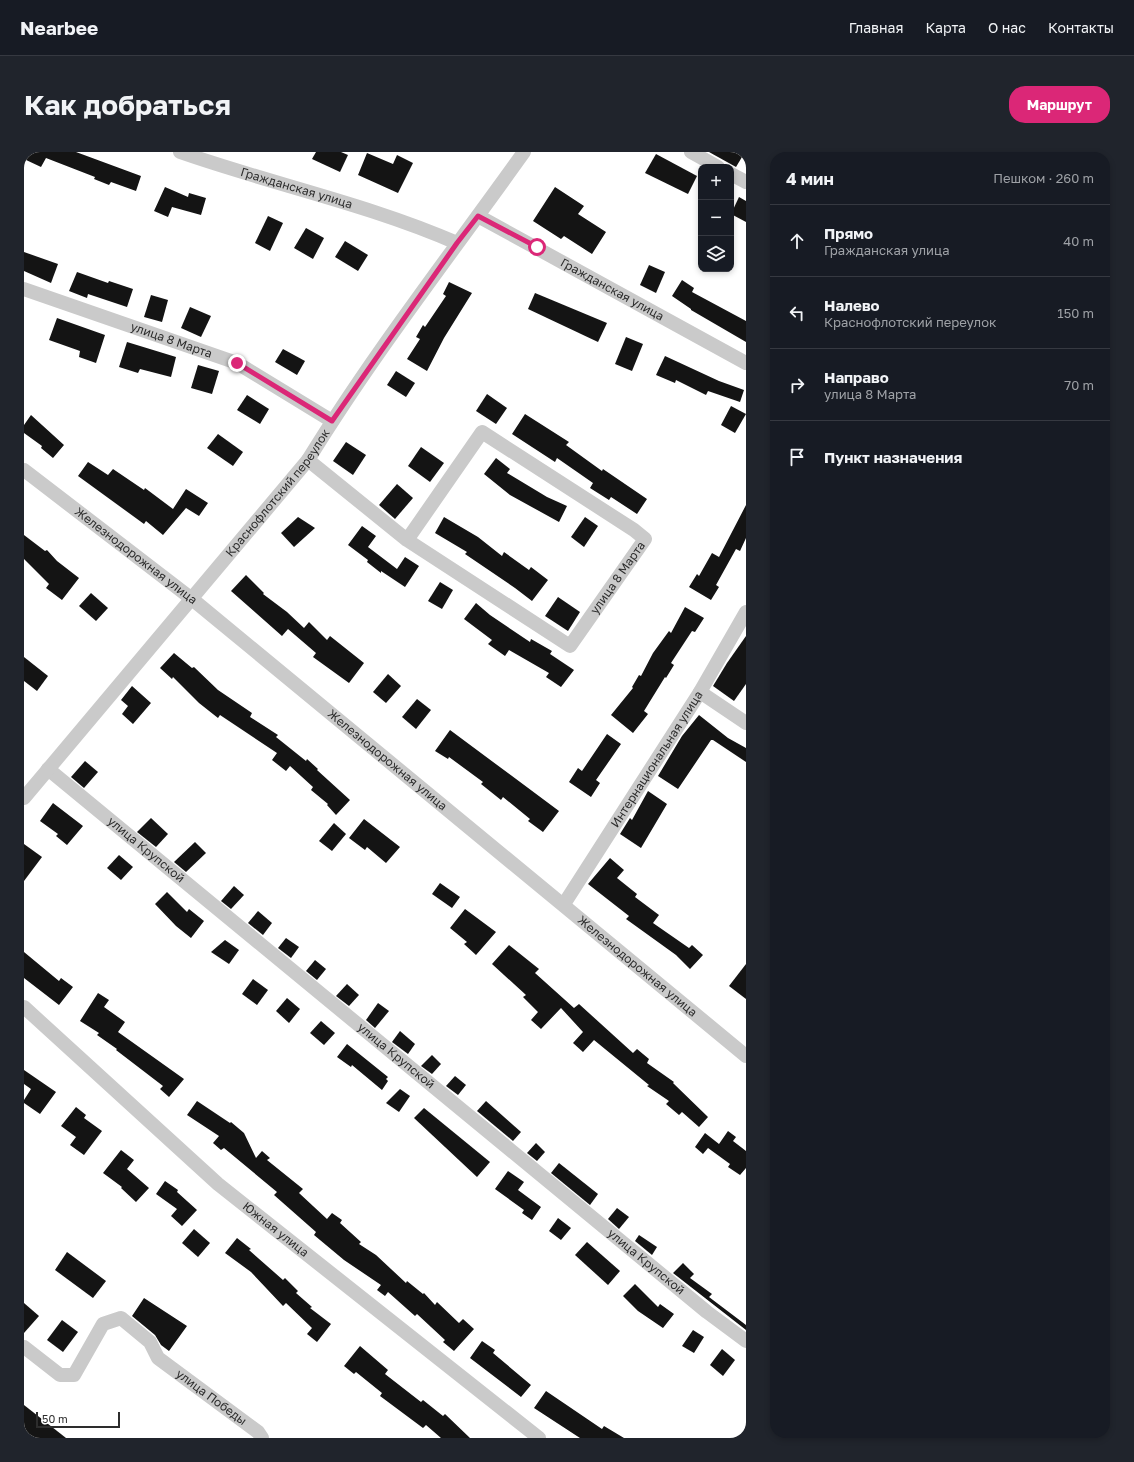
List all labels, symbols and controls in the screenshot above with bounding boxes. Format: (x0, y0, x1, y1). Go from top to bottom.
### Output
text: Nearbee (20, 16, 98, 39)
text: Главная (849, 19, 903, 36)
text: Карта (925, 19, 966, 36)
text: О нас (988, 19, 1026, 36)
text: Контакты (1048, 19, 1114, 36)
button: Маршрут (1009, 86, 1110, 123)
text: Как добраться (24, 88, 231, 121)
street label: Гражданская улица (239, 164, 354, 212)
map controls (698, 164, 734, 272)
button: + (698, 164, 734, 200)
text: 4 мин (786, 168, 834, 189)
text: Пешком · 260 m (993, 170, 1094, 186)
button: − (698, 200, 734, 236)
text: Прямо (824, 224, 873, 242)
icon: ahead (786, 230, 808, 252)
text: 40 m (1063, 233, 1094, 249)
button: layers (698, 236, 734, 272)
route start (528, 238, 546, 256)
text: Гражданская улица (824, 242, 950, 258)
street label: Гражданская улица (558, 255, 667, 324)
text: Налево (824, 296, 880, 314)
icon: left (786, 302, 808, 324)
text: 150 m (1057, 305, 1094, 321)
text: Краснофлотский переулок (824, 314, 996, 330)
street label: улица 8 Марта (129, 319, 214, 361)
route end (228, 354, 246, 372)
text: Направо (824, 368, 889, 386)
icon: right (786, 374, 808, 396)
text: 70 m (1064, 377, 1094, 393)
text: улица 8 Марта (824, 386, 916, 402)
street label: Краснофлотский переулок (222, 426, 333, 560)
icon: arrive (786, 446, 808, 468)
text: Пункт назначения (824, 448, 962, 466)
street label: Железнодорожная улица (72, 504, 200, 607)
street label: улица 8 Марта (587, 538, 648, 617)
street label: Интернациональная улица (607, 688, 706, 830)
street label: Железнодорожная улица (325, 706, 450, 813)
street label: улица Крупской (105, 813, 188, 886)
street label: Железнодорожная улица (575, 912, 700, 1020)
street label: улица Крупской (355, 1019, 438, 1092)
street label: Южная улица (240, 1198, 312, 1260)
street label: улица Крупской (605, 1225, 688, 1298)
street label: улица Победы (173, 1366, 250, 1428)
scale bar (36, 1410, 120, 1429)
text: 50 m (42, 1412, 68, 1425)

